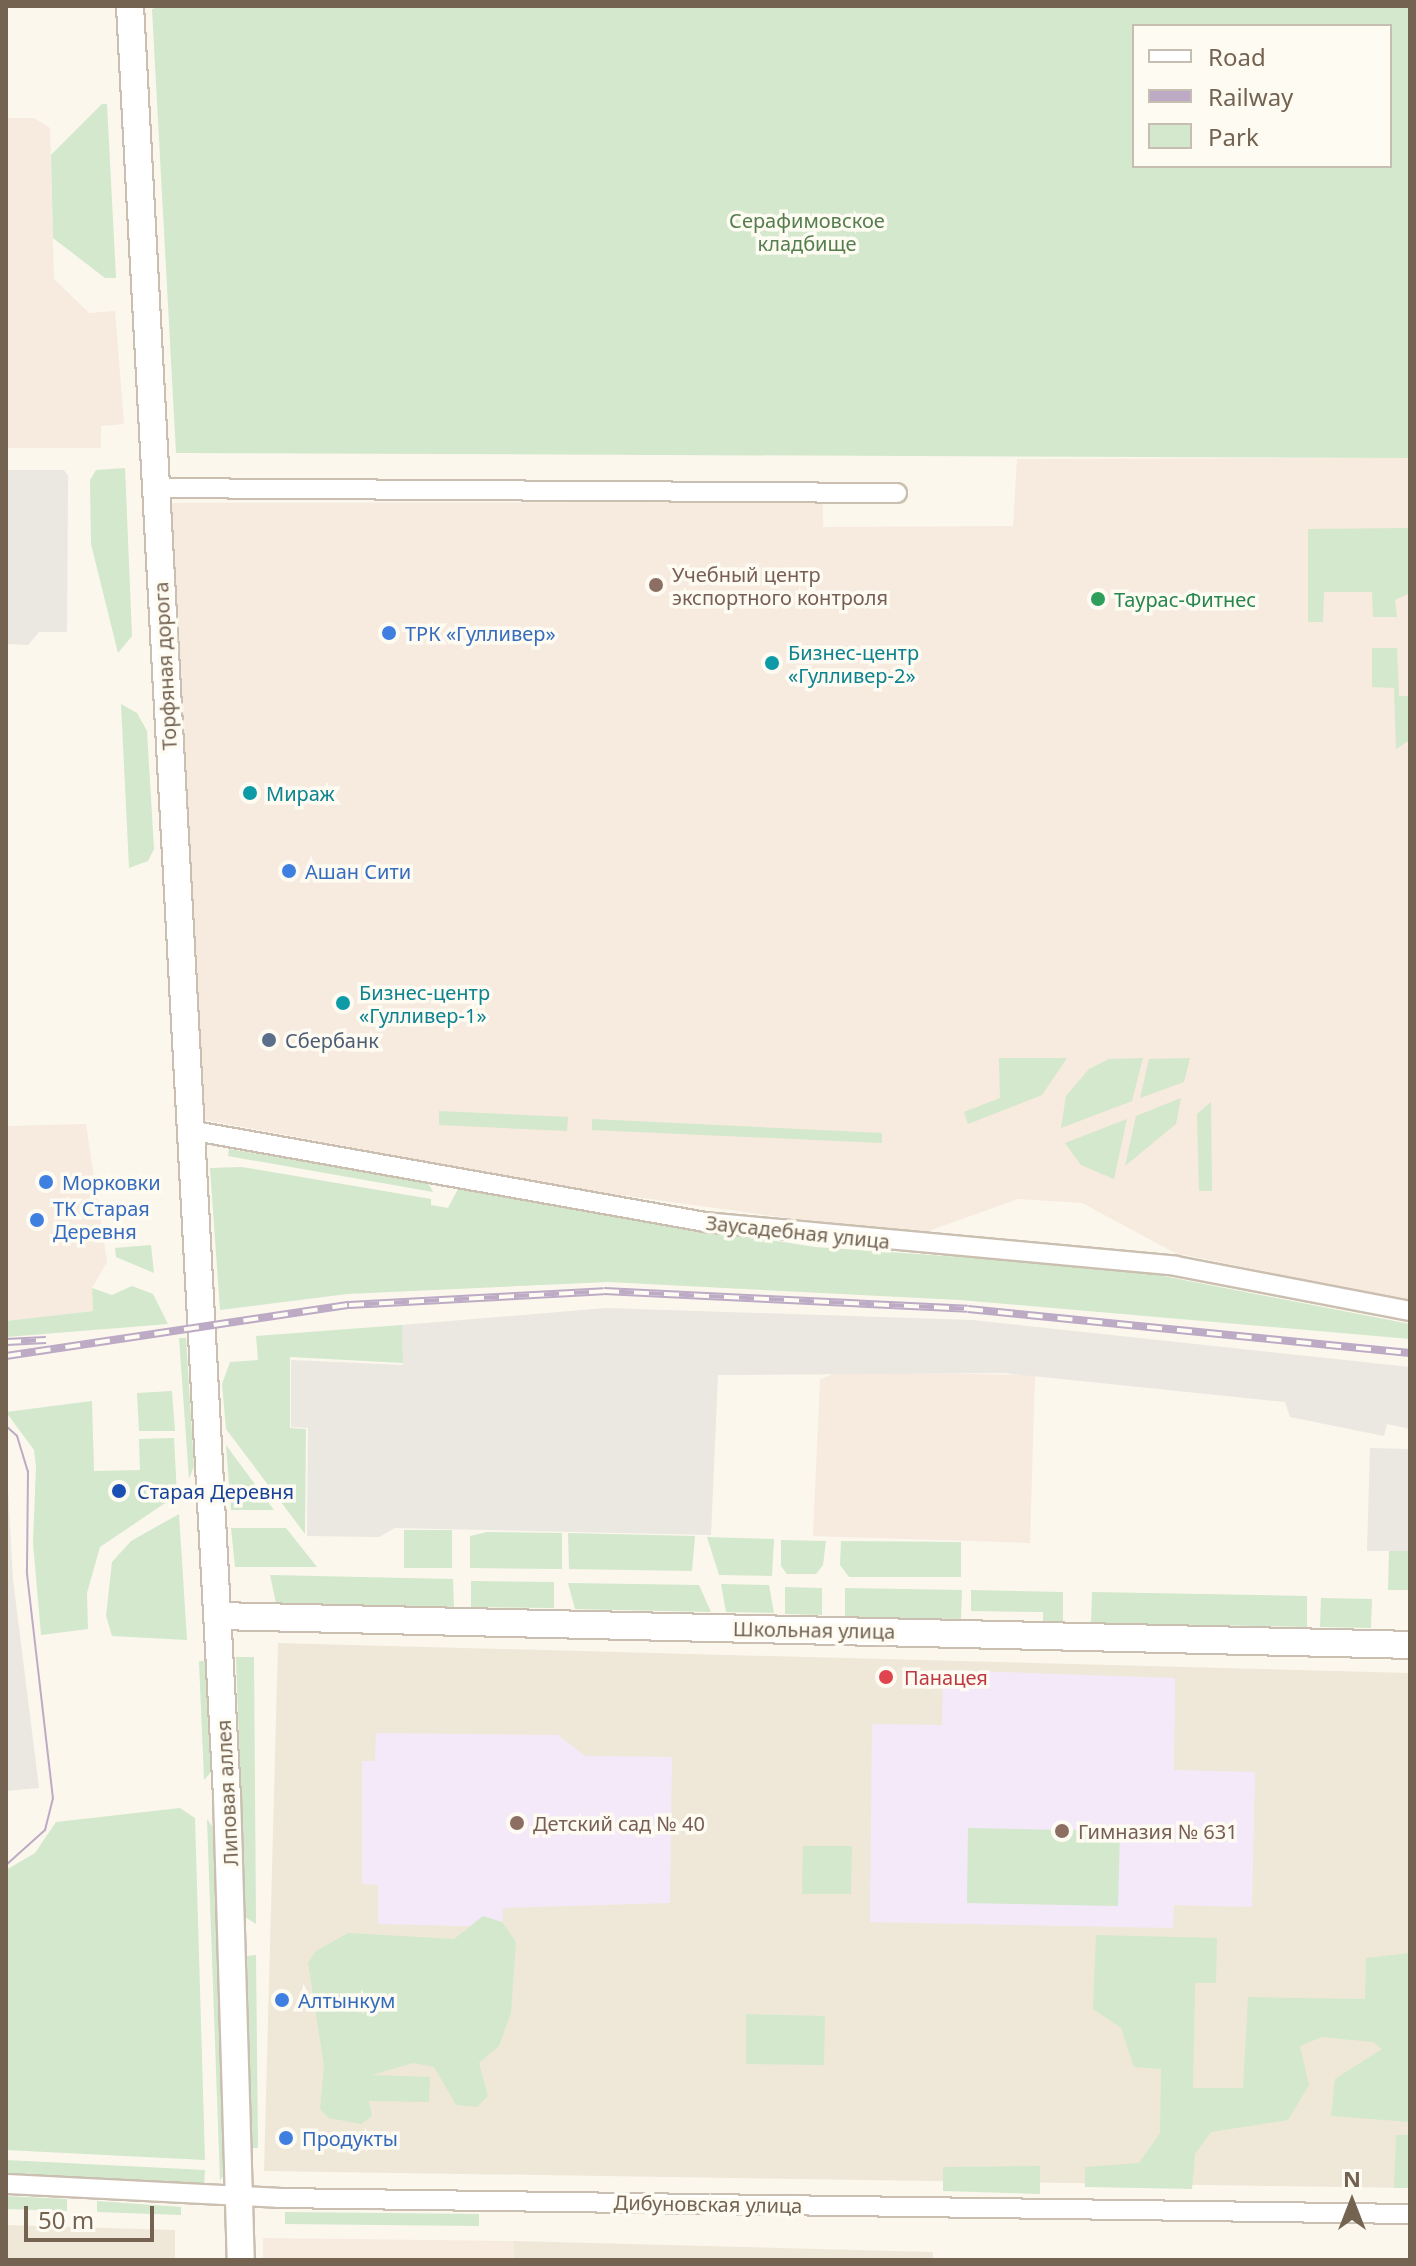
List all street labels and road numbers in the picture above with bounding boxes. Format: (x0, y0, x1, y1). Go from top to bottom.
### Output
street label: Торфяная дорога (149, 581, 181, 751)
street label: Заусадебная улица (705, 1210, 891, 1254)
street label: Школьная улица (733, 1617, 895, 1643)
street label: Липовая аллея (211, 1719, 243, 1867)
street label: Дибуновская улица (614, 2190, 802, 2218)

